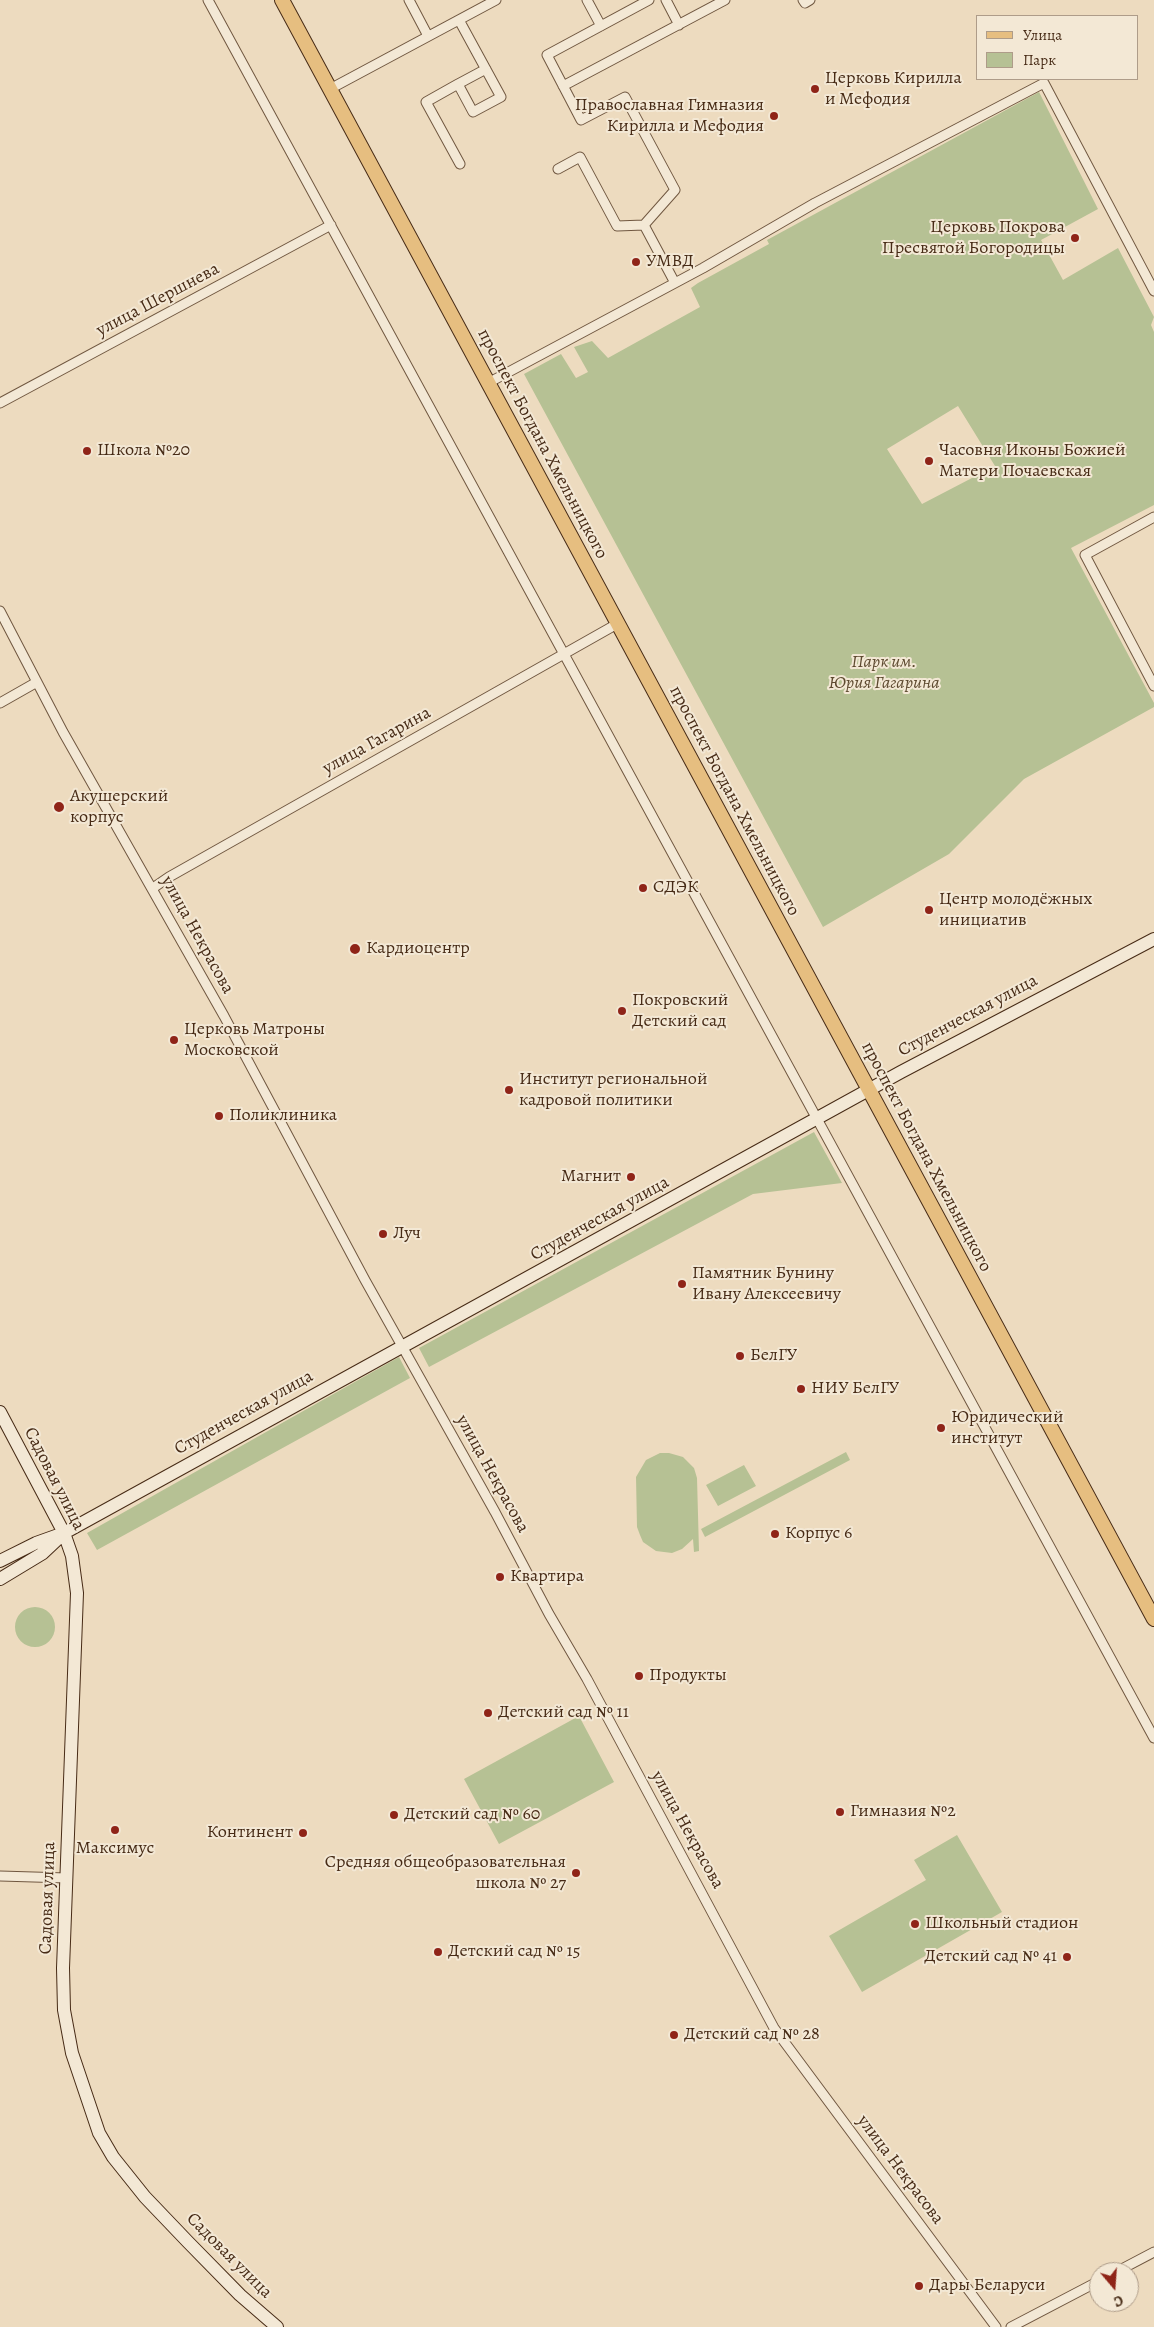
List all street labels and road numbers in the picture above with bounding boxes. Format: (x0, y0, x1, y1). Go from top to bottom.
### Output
street label: улица Шершнева (93, 258, 223, 342)
street label: проспект Богдана Хмельницкого (472, 325, 612, 563)
street label: проспект Богдана Хмельницкого (664, 682, 804, 920)
street label: улица Гагарина (319, 702, 435, 780)
street label: улица Некрасова (156, 872, 238, 998)
street label: Студенческая улица (894, 970, 1042, 1062)
street label: проспект Богдана Хмельницкого (856, 1038, 996, 1276)
street label: Студенческая улица (527, 1172, 673, 1266)
street label: Студенческая улица (171, 1366, 317, 1460)
street label: улица Некрасова (451, 1411, 533, 1537)
street label: Садовая улица (19, 1424, 89, 1534)
street label: улица Некрасова (646, 1767, 728, 1893)
street label: Садовая улица (35, 1841, 61, 1955)
street label: улица Некрасова (852, 2111, 948, 2229)
street label: Садовая улица (182, 2209, 276, 2303)

